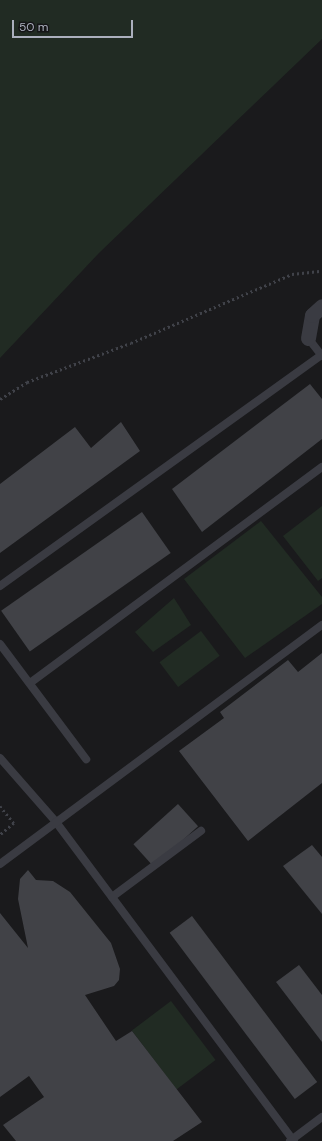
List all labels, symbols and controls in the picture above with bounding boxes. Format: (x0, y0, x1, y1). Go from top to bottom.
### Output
scale bar (14, 12, 135, 38)
text: 50 m (19, 19, 48, 35)

